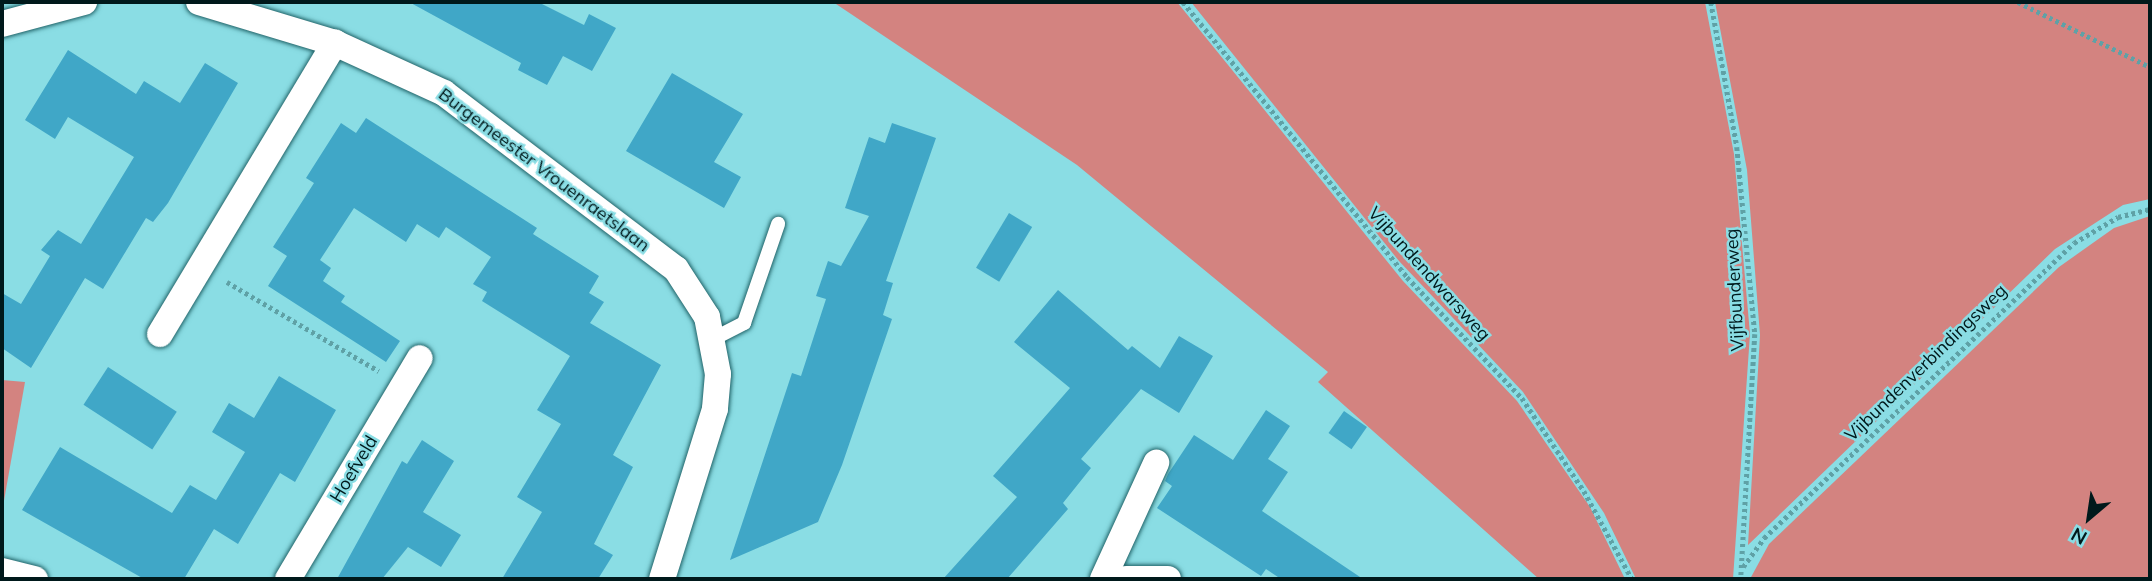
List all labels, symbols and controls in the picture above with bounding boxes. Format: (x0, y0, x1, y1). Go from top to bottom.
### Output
street label: Burgemeester Vrouenraetslaan (434, 83, 654, 257)
street label: Vijbundendwarsweg (1363, 203, 1495, 345)
street label: Vijfbunderweg (1721, 228, 1749, 352)
street label: Vijbundenverbindingsweg (1841, 280, 2011, 446)
street label: Hoefveld (326, 432, 382, 506)
north arrow (2054, 483, 2124, 553)
text: N (2067, 522, 2091, 550)

